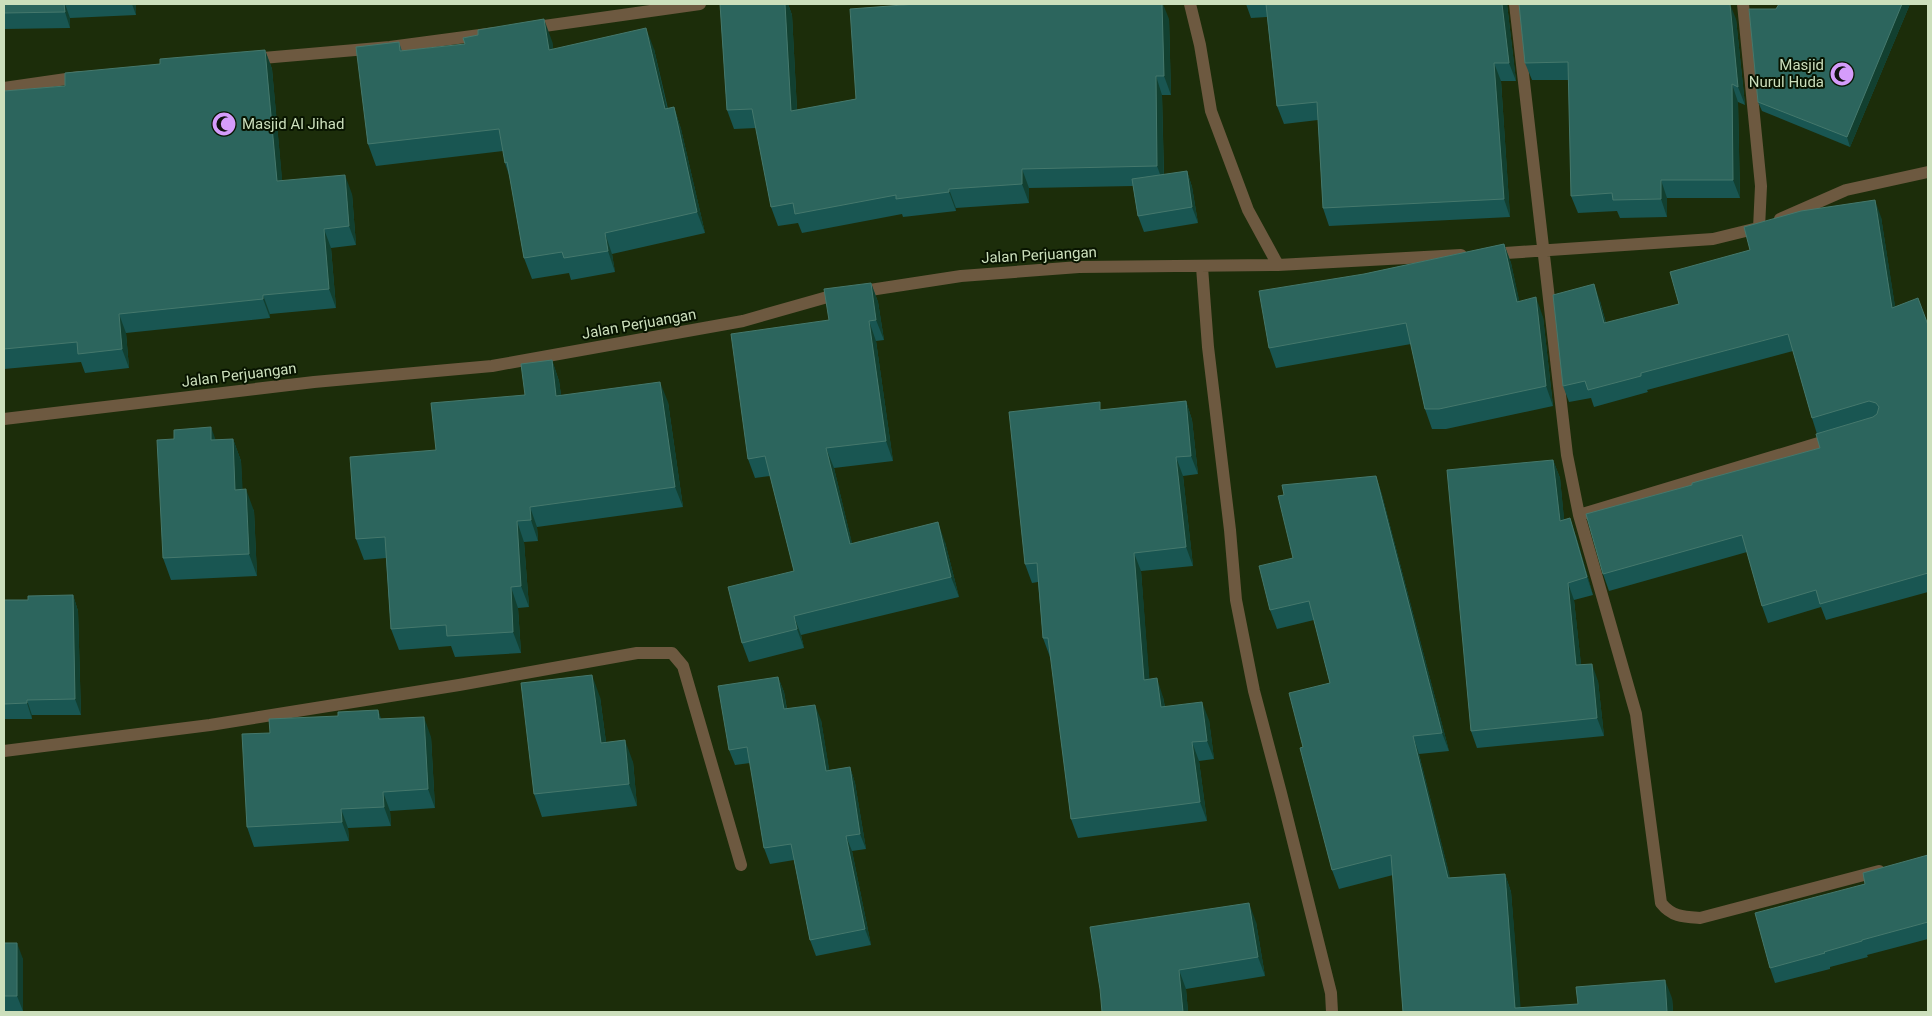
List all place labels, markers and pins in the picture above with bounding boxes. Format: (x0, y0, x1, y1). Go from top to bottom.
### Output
place label: Masjid Nurul Huda (1749, 56, 1824, 91)
mosque icon: Masjid Nurul Huda (1829, 61, 1855, 87)
mosque icon: Masjid Al Jihad (211, 111, 237, 137)
place label: Masjid Al Jihad (242, 115, 344, 133)

